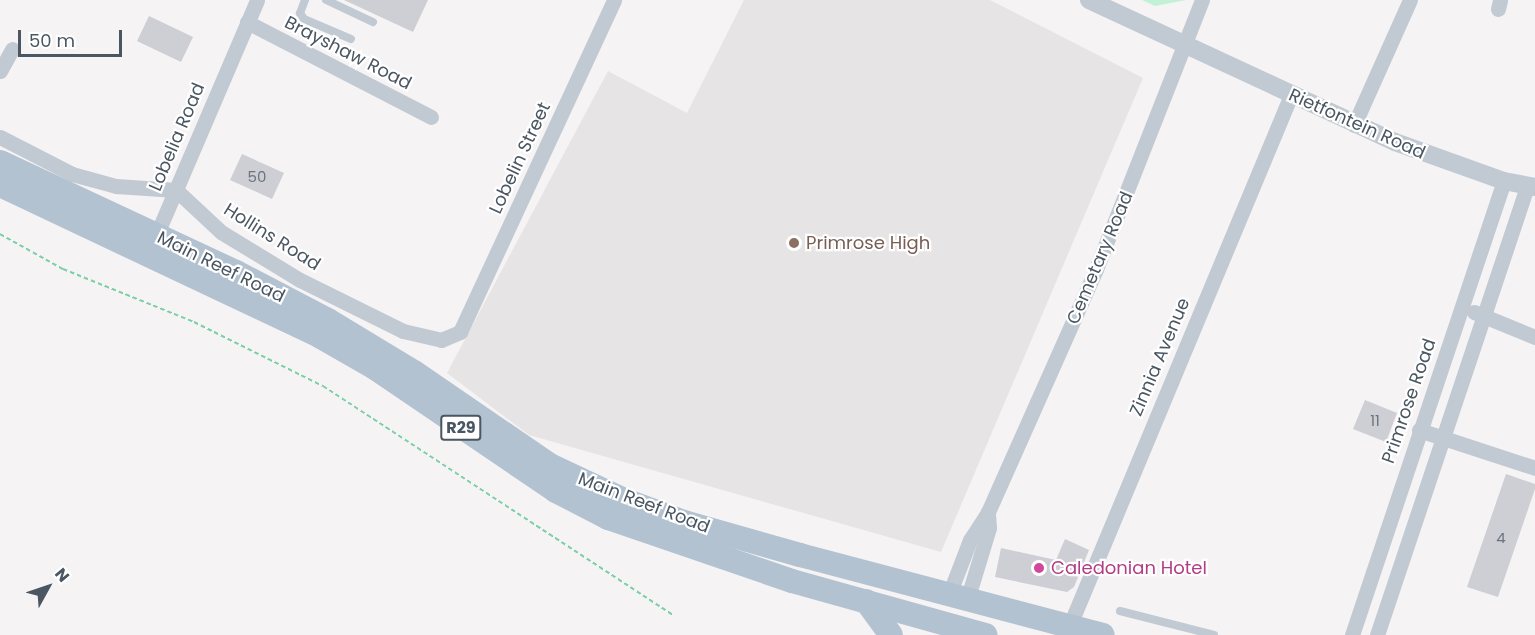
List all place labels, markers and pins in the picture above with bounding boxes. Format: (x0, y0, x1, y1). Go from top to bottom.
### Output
place label: Primrose High (806, 232, 930, 254)
marker: Primrose High (787, 236, 801, 250)
place label: Caledonian Hotel (1051, 557, 1207, 579)
marker: Caledonian Hotel (1032, 561, 1046, 575)

